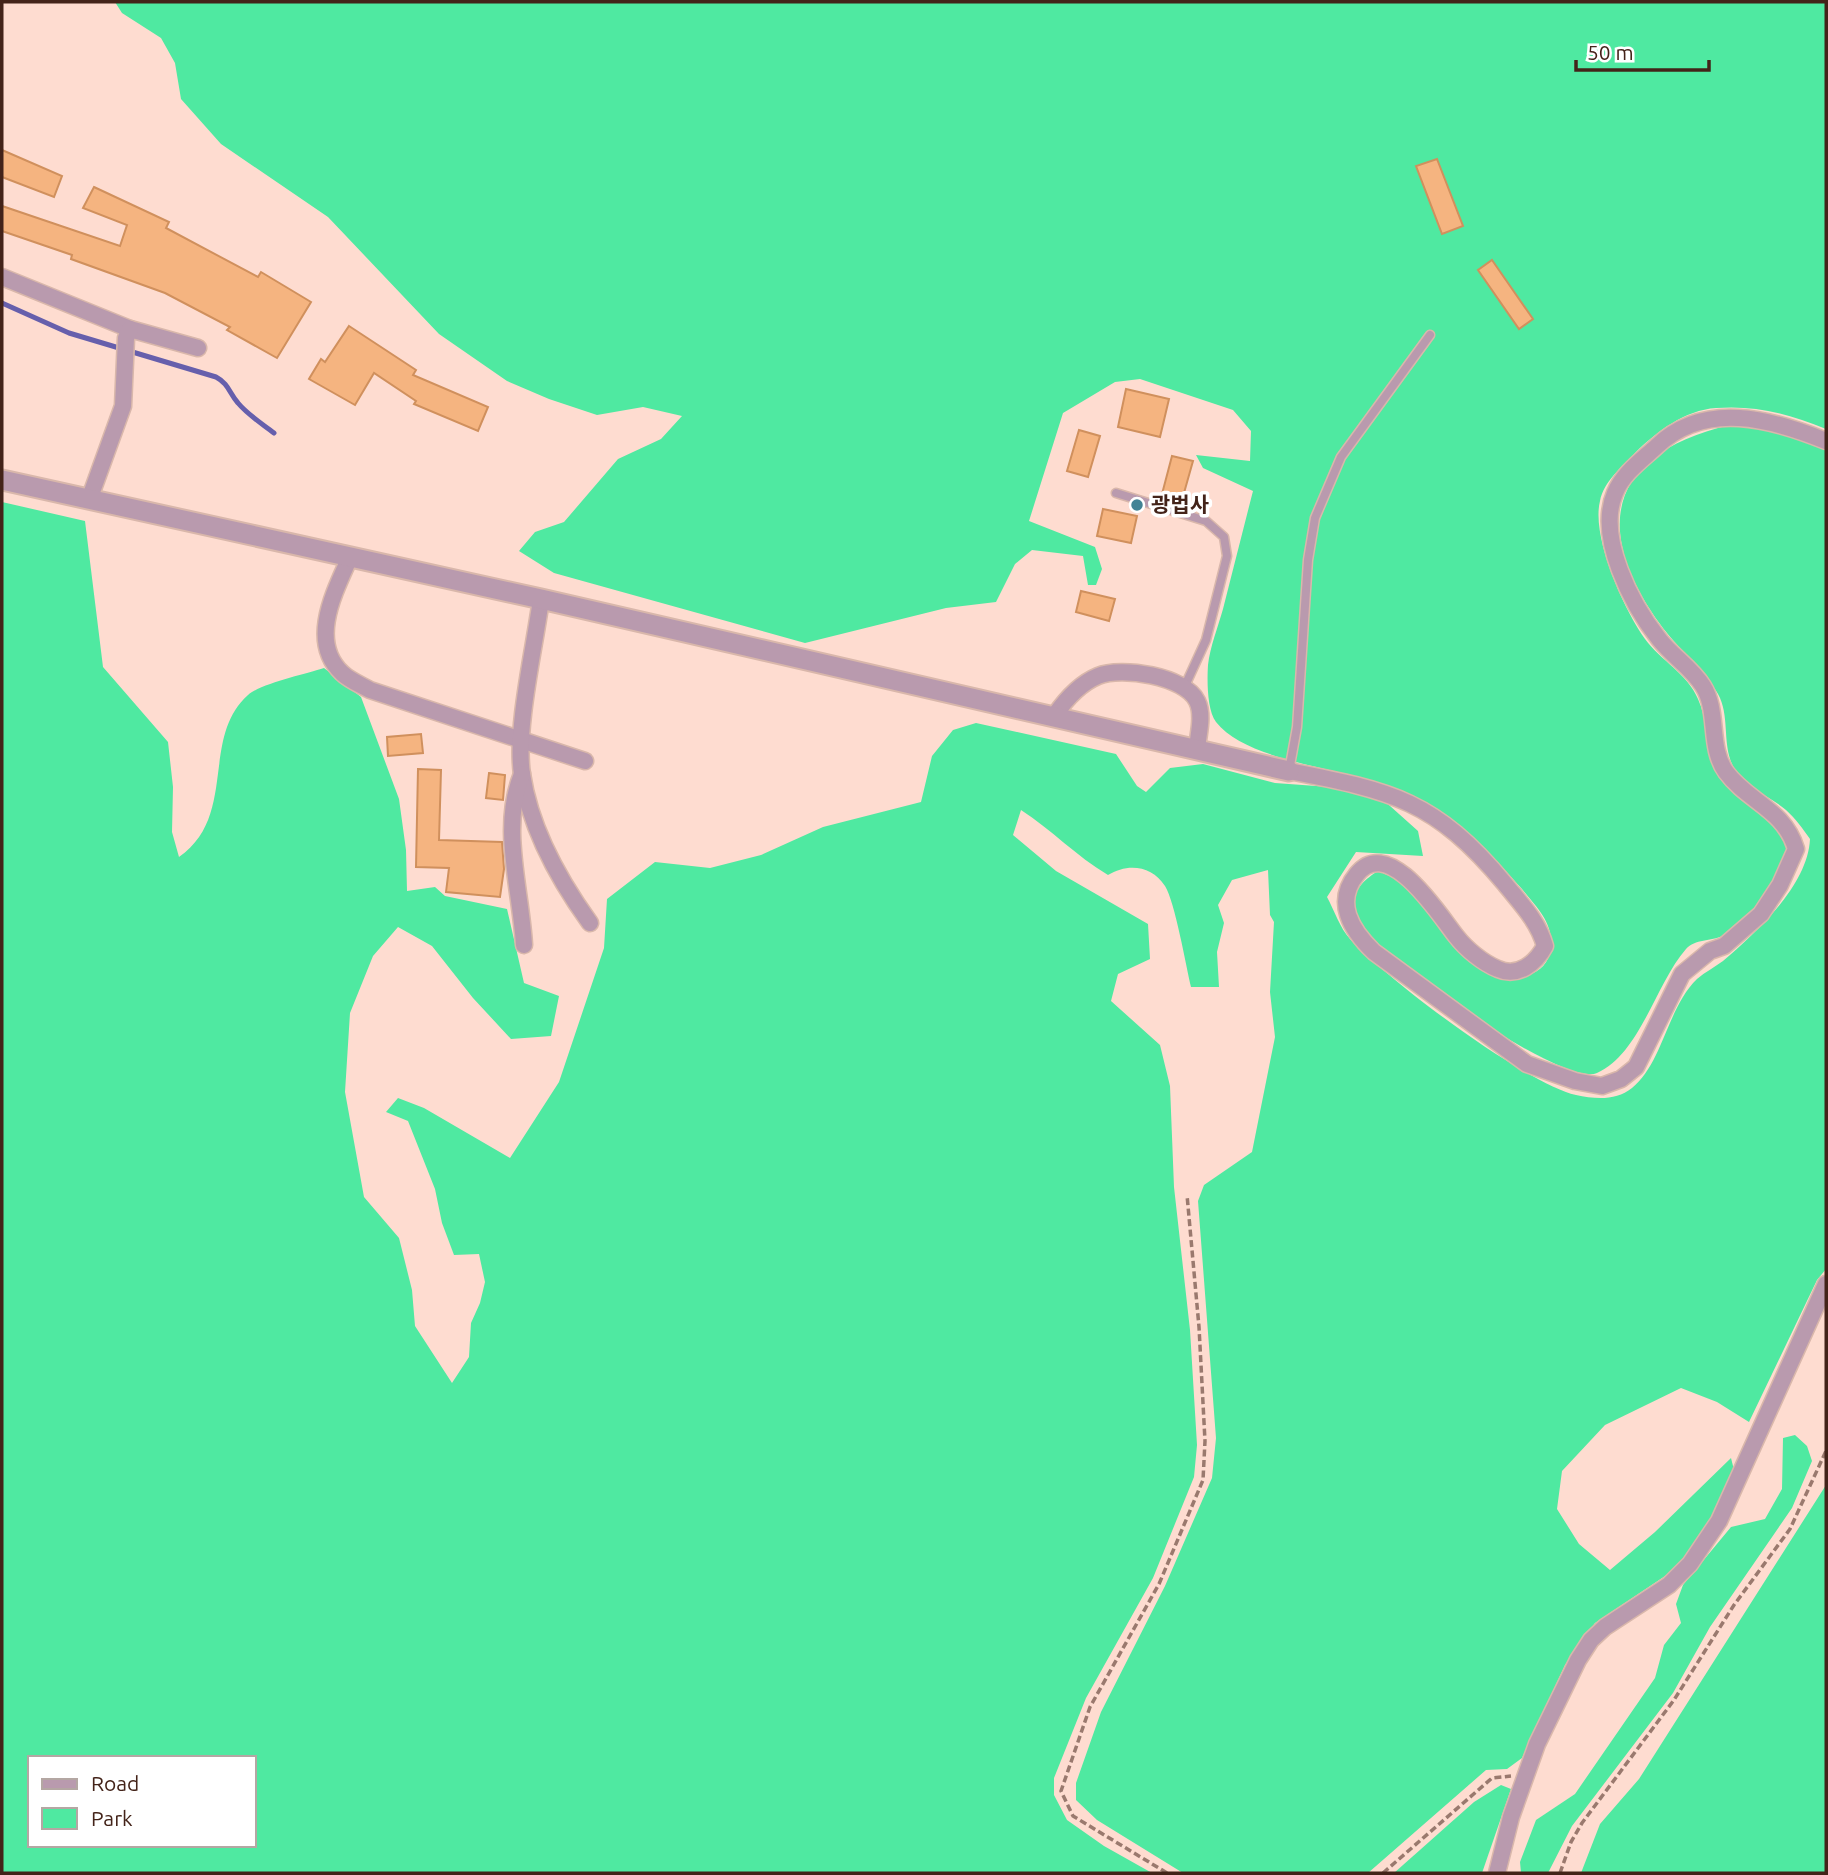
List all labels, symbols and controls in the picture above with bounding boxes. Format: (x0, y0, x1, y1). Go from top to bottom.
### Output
scale bar (1576, 28, 1709, 72)
text: 50 m (1587, 40, 1634, 64)
place label: 광법사 (1151, 492, 1209, 516)
marker: 광법사 (1129, 497, 1145, 513)
legend (28, 1756, 256, 1847)
text: Road (91, 1771, 139, 1795)
text: Park (91, 1806, 133, 1830)

